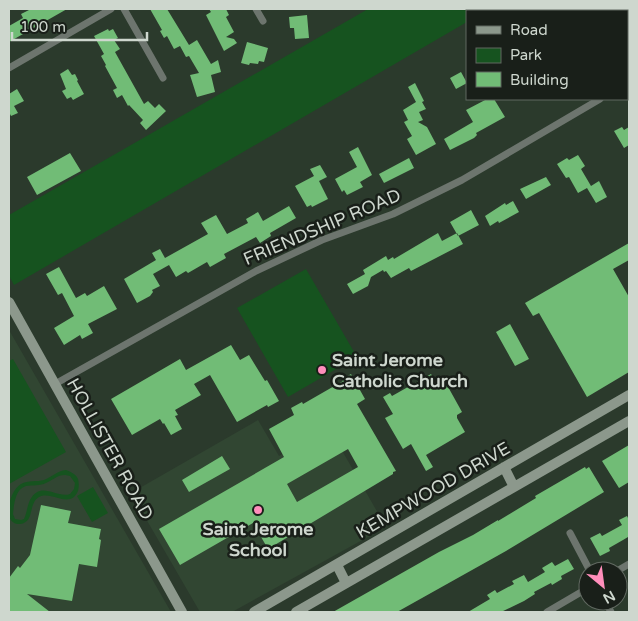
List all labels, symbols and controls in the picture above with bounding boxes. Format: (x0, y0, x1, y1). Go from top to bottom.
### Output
scale bar (12, 10, 148, 42)
legend (466, 10, 628, 100)
text: 100 m (20, 18, 66, 36)
text: Road (510, 21, 548, 39)
text: Park (510, 46, 542, 64)
text: Building (510, 71, 569, 89)
street label: FRIENDSHIP ROAD (240, 184, 404, 270)
place label: Saint Jerome Catholic Church (332, 349, 468, 392)
marker: Saint Jerome Catholic Church (316, 364, 328, 376)
street label: HOLLISTER ROAD (62, 374, 158, 524)
street label: KEMPWOOD DRIVE (352, 437, 514, 543)
marker: Saint Jerome School (252, 504, 264, 516)
place label: Saint Jerome School (203, 518, 313, 561)
north arrow (578, 561, 628, 611)
text: N (600, 587, 618, 607)

